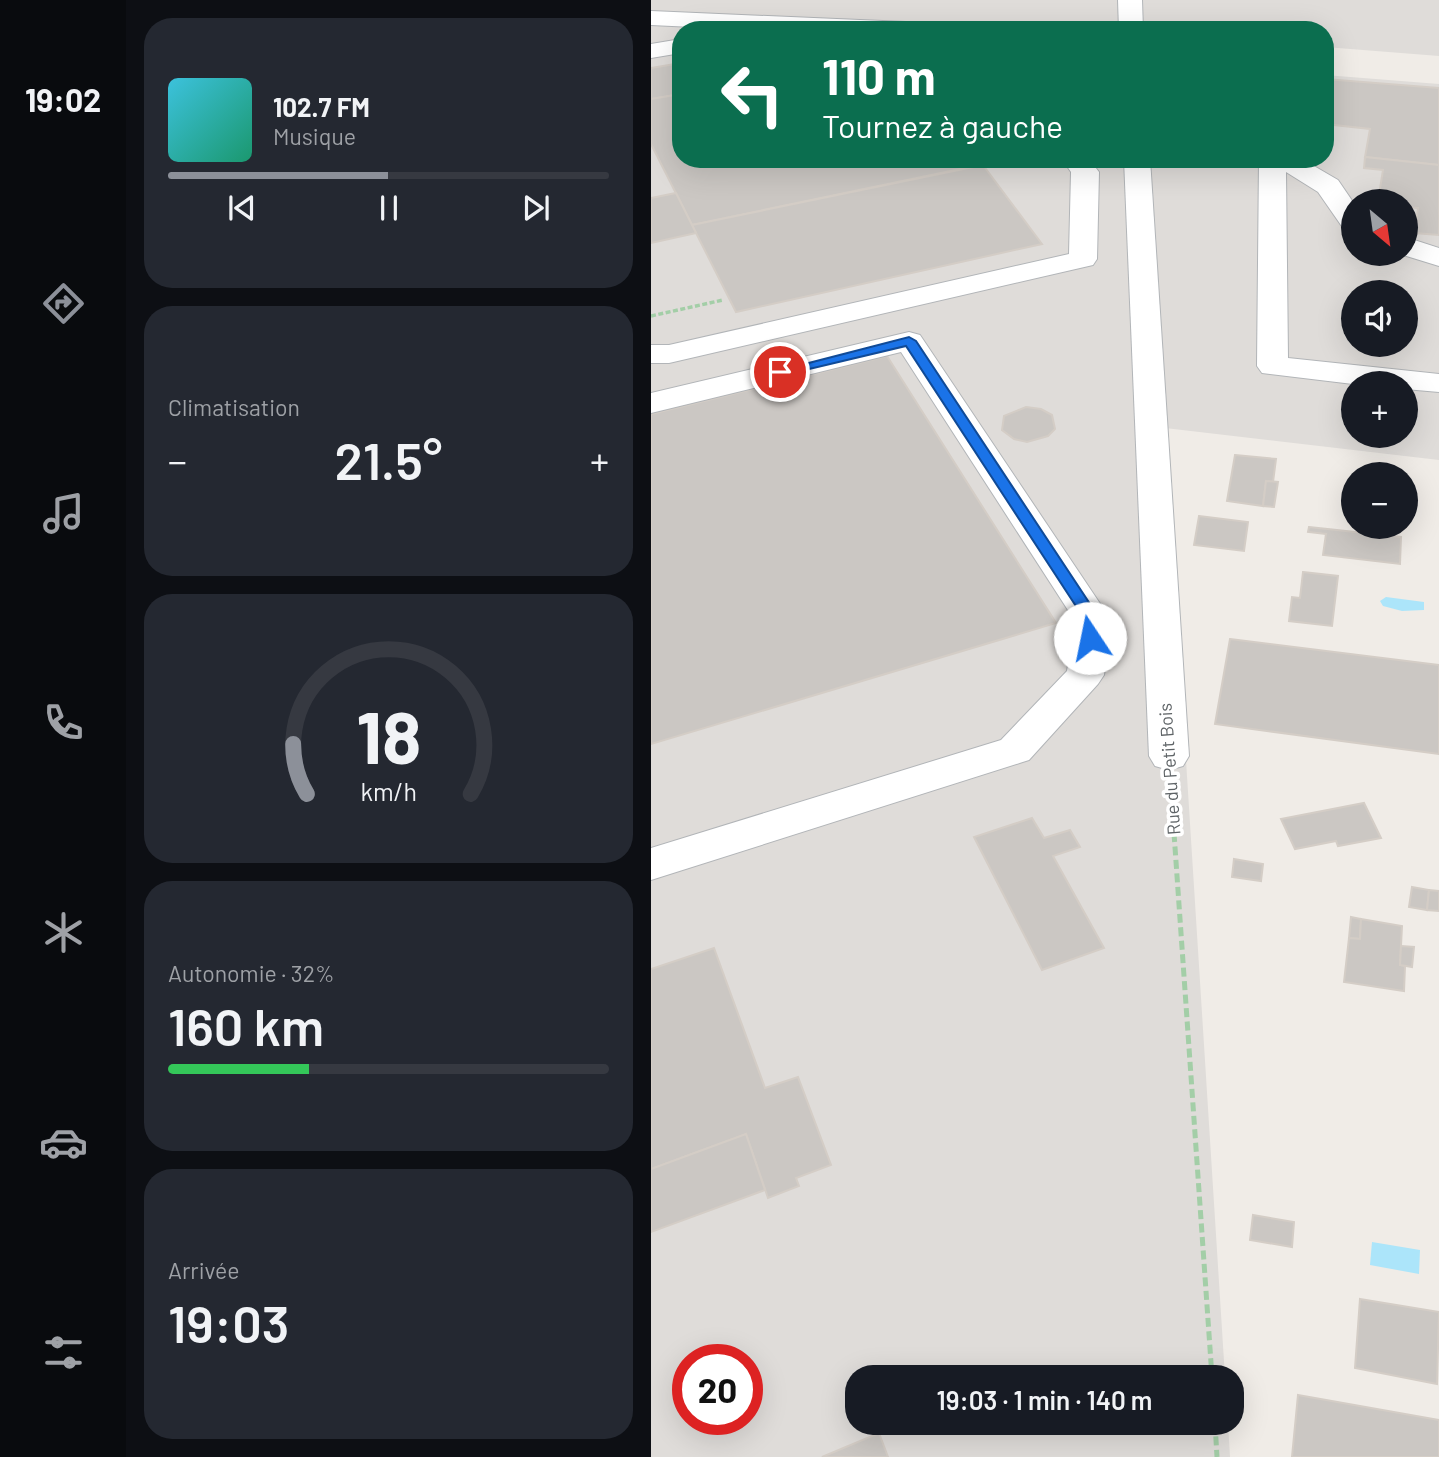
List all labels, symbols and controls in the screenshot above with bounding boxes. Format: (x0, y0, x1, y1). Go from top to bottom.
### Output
text: 110 m (822, 46, 936, 105)
icon: left (707, 49, 798, 140)
text: 19:02 (25, 80, 101, 118)
text: 102.7 FM (273, 91, 370, 122)
text: Tournez à gauche (822, 106, 1063, 144)
text: Musique (273, 122, 356, 150)
icon: previous (223, 189, 261, 227)
icon: pause (370, 189, 408, 227)
icon: next (517, 189, 555, 227)
north arrow (1341, 189, 1417, 266)
map controls (1341, 189, 1418, 539)
icon: directions (39, 279, 88, 328)
button: sound (1341, 280, 1418, 357)
pin (750, 342, 810, 402)
icon: arrive (761, 353, 799, 391)
button: + (1341, 371, 1418, 448)
text: Climatisation (168, 393, 300, 421)
text: 21.5° (335, 428, 442, 490)
text: − (168, 437, 187, 483)
text: + (590, 437, 609, 483)
button: − (1341, 462, 1418, 539)
icon: music (39, 489, 88, 538)
position arrow (1053, 601, 1127, 675)
text: 18 (356, 692, 421, 780)
icon: phone (39, 698, 88, 747)
street label: Rue du Petit Bois (1153, 702, 1185, 836)
text: km/h (360, 776, 417, 806)
icon: climate (39, 908, 88, 957)
text: Autonomie · 32% (168, 959, 334, 987)
text: 160 km (168, 994, 324, 1056)
icon: car (39, 1118, 88, 1167)
text: Arrivée (168, 1256, 240, 1284)
text: 19:03 (168, 1291, 289, 1353)
icon: filters (39, 1328, 88, 1377)
speed limit sign: 20 (672, 1344, 763, 1435)
text: 19:03 · 1 min · 140 m (937, 1384, 1152, 1415)

